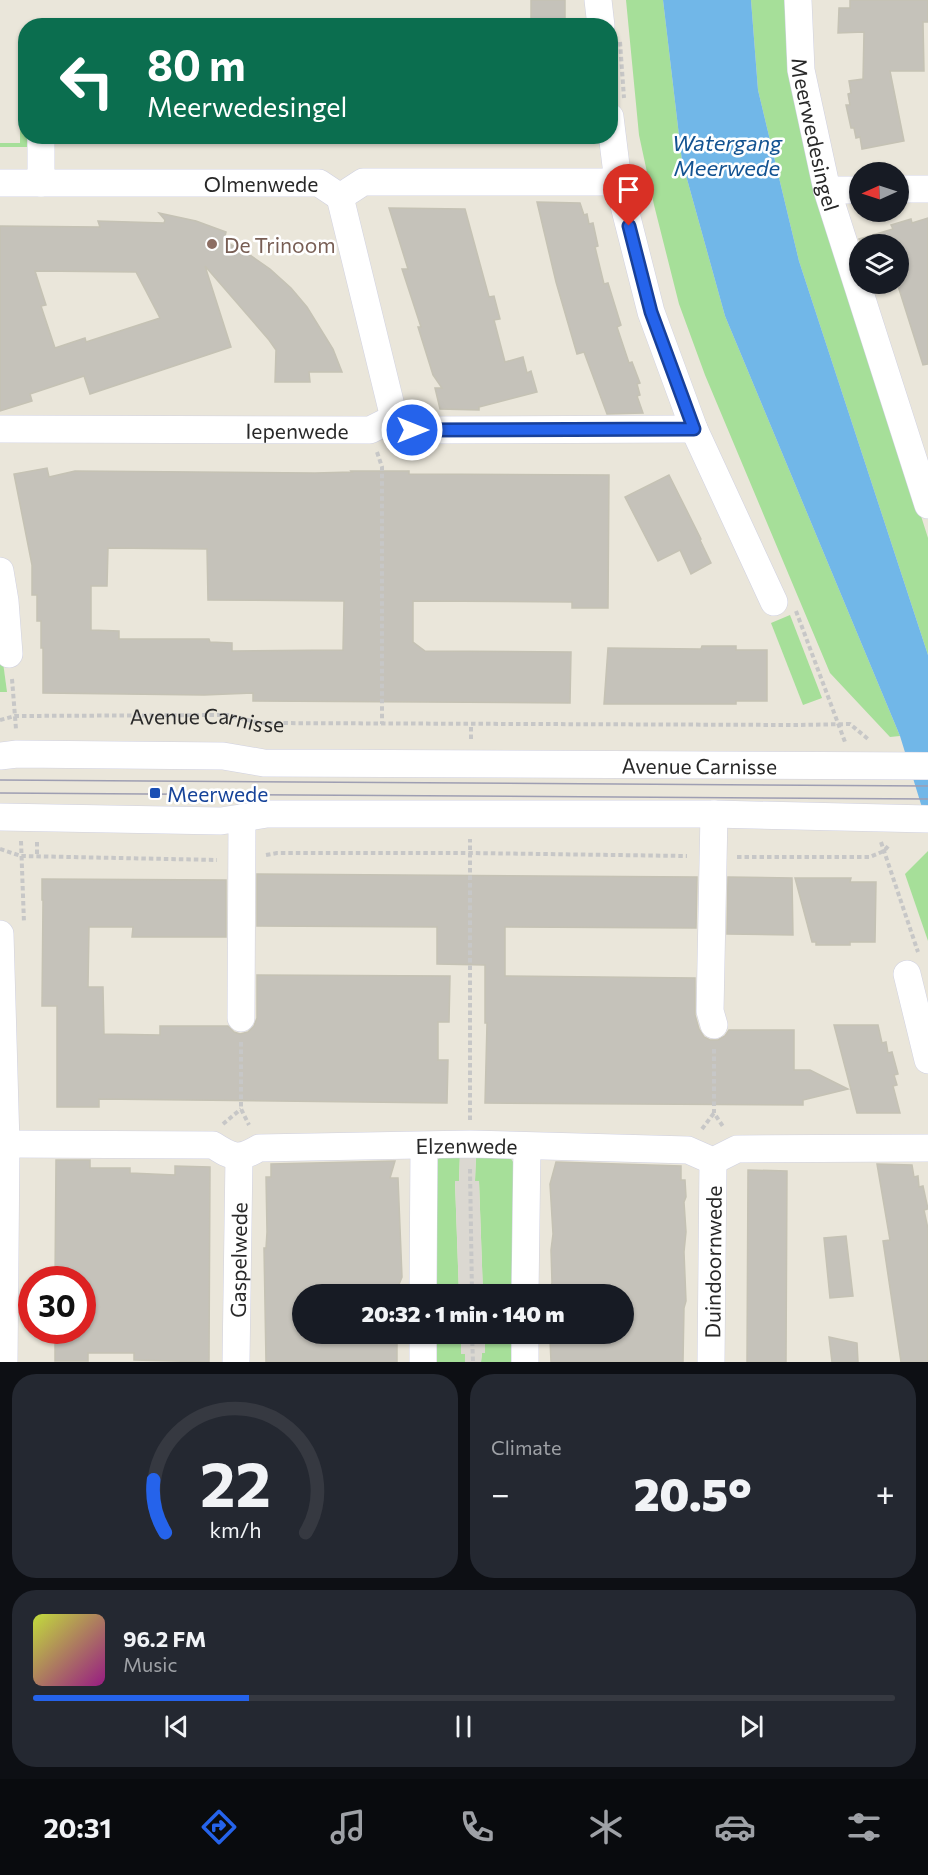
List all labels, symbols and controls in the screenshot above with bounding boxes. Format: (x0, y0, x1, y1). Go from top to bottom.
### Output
text: 80 m (147, 38, 246, 90)
icon: left (48, 42, 126, 120)
street label: Meerwedesingel (788, 57, 845, 214)
text: Meerwedesingel (147, 90, 347, 123)
water label: Watergang Meerwede (672, 129, 783, 181)
north arrow (849, 162, 909, 222)
map controls (849, 162, 909, 294)
pin (603, 164, 654, 226)
street label: Olmenwede (204, 171, 318, 196)
icon: arrive (612, 173, 645, 206)
place label: De Trinoom (224, 232, 336, 257)
button: layers (849, 234, 909, 294)
marker: De Trinoom (205, 237, 219, 251)
position arrow (380, 398, 444, 462)
street label: Iepenwede (245, 417, 349, 442)
street label: Avenue Carnisse (130, 702, 284, 736)
street label: Avenue Carnisse (621, 752, 777, 778)
place label: Meerwede (167, 781, 268, 806)
marker: Meerwede (148, 786, 162, 800)
street label: Elzenwede (415, 1131, 518, 1158)
street label: Duindoornwede (699, 1185, 725, 1339)
street label: Gaspelwede (224, 1202, 251, 1318)
speed limit sign: 30 (18, 1266, 96, 1344)
text: 20:32 · 1 min · 140 m (362, 1300, 564, 1327)
text: Climate (491, 1435, 561, 1459)
text: 22 (199, 1444, 271, 1520)
text: 20.5° (634, 1465, 752, 1520)
text: − (491, 1472, 510, 1513)
text: + (876, 1472, 895, 1513)
text: km/h (209, 1516, 261, 1542)
text: 96.2 FM (123, 1625, 206, 1652)
text: Music (123, 1652, 177, 1676)
icon: previous (160, 1710, 193, 1743)
icon: pause (447, 1710, 480, 1743)
icon: next (735, 1710, 768, 1743)
icon: directions (198, 1806, 240, 1848)
icon: music (327, 1806, 369, 1848)
icon: phone (456, 1806, 498, 1848)
icon: climate (585, 1806, 627, 1848)
icon: car (714, 1806, 756, 1848)
icon: filters (843, 1806, 885, 1848)
text: 20:31 (43, 1811, 112, 1844)

